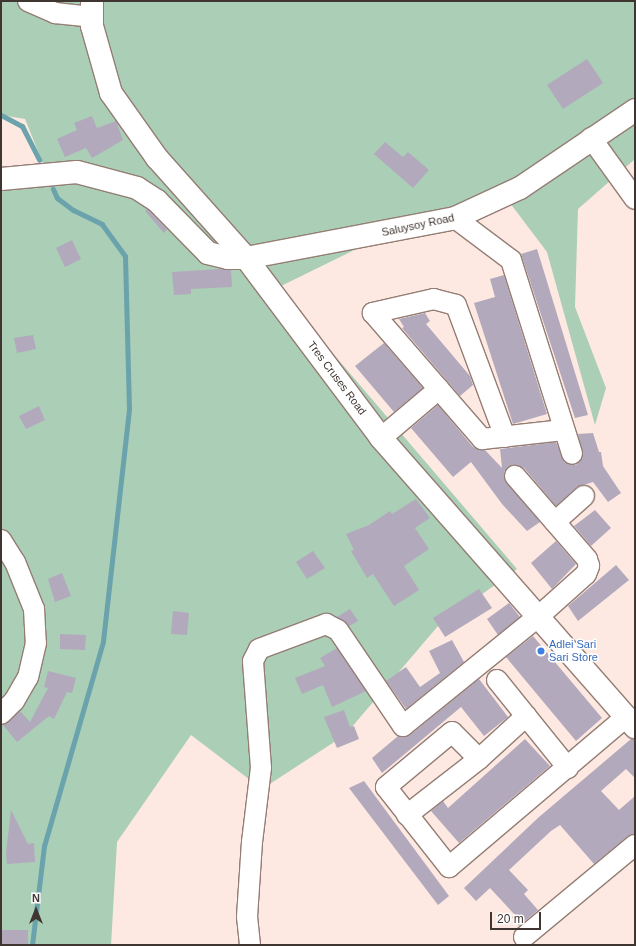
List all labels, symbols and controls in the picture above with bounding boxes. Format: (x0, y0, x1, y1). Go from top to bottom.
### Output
street label: Saluysoy Road (380, 211, 456, 239)
street label: Tres Cruses Road (305, 339, 369, 417)
place label: Adlei Sari Sari Store (549, 638, 598, 664)
marker: Adlei Sari Sari Store (536, 646, 546, 656)
north arrow (16, 890, 56, 930)
text: N (32, 892, 40, 904)
scale bar (492, 904, 543, 930)
text: 20 m (497, 912, 524, 926)

